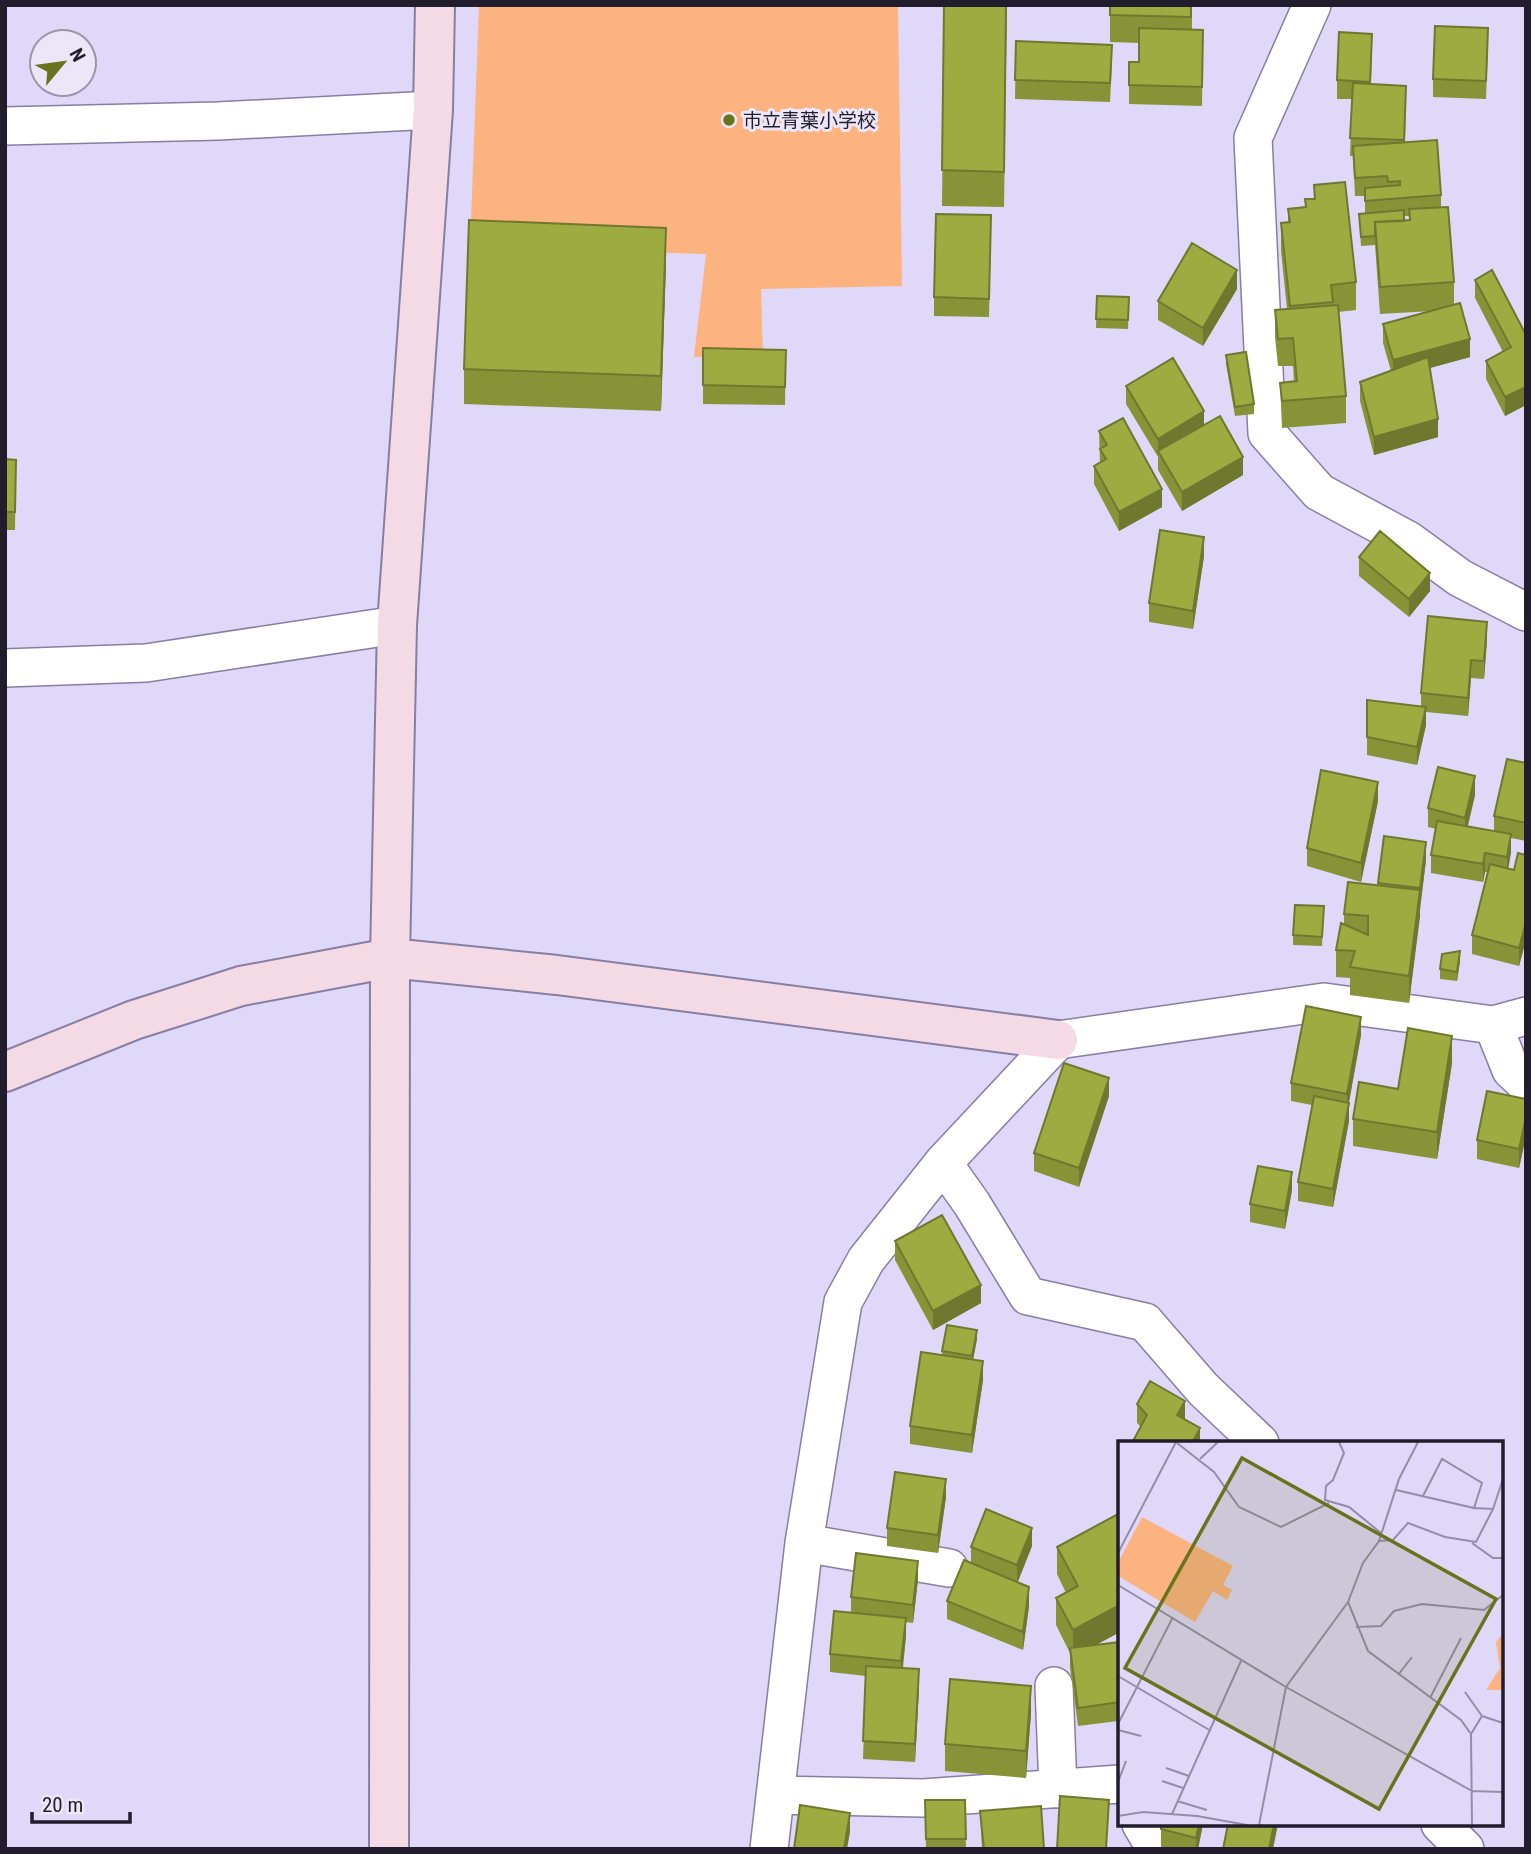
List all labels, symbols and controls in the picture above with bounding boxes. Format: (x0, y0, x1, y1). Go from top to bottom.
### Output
north arrow (28, 28, 98, 98)
text: N (65, 44, 90, 66)
place label: 市立青葉小学校 (743, 109, 876, 132)
marker: 市立青葉小学校 (721, 112, 737, 128)
inset map (1118, 1441, 1503, 1826)
scale bar (32, 1780, 130, 1824)
text: 20 m (42, 1793, 83, 1817)

